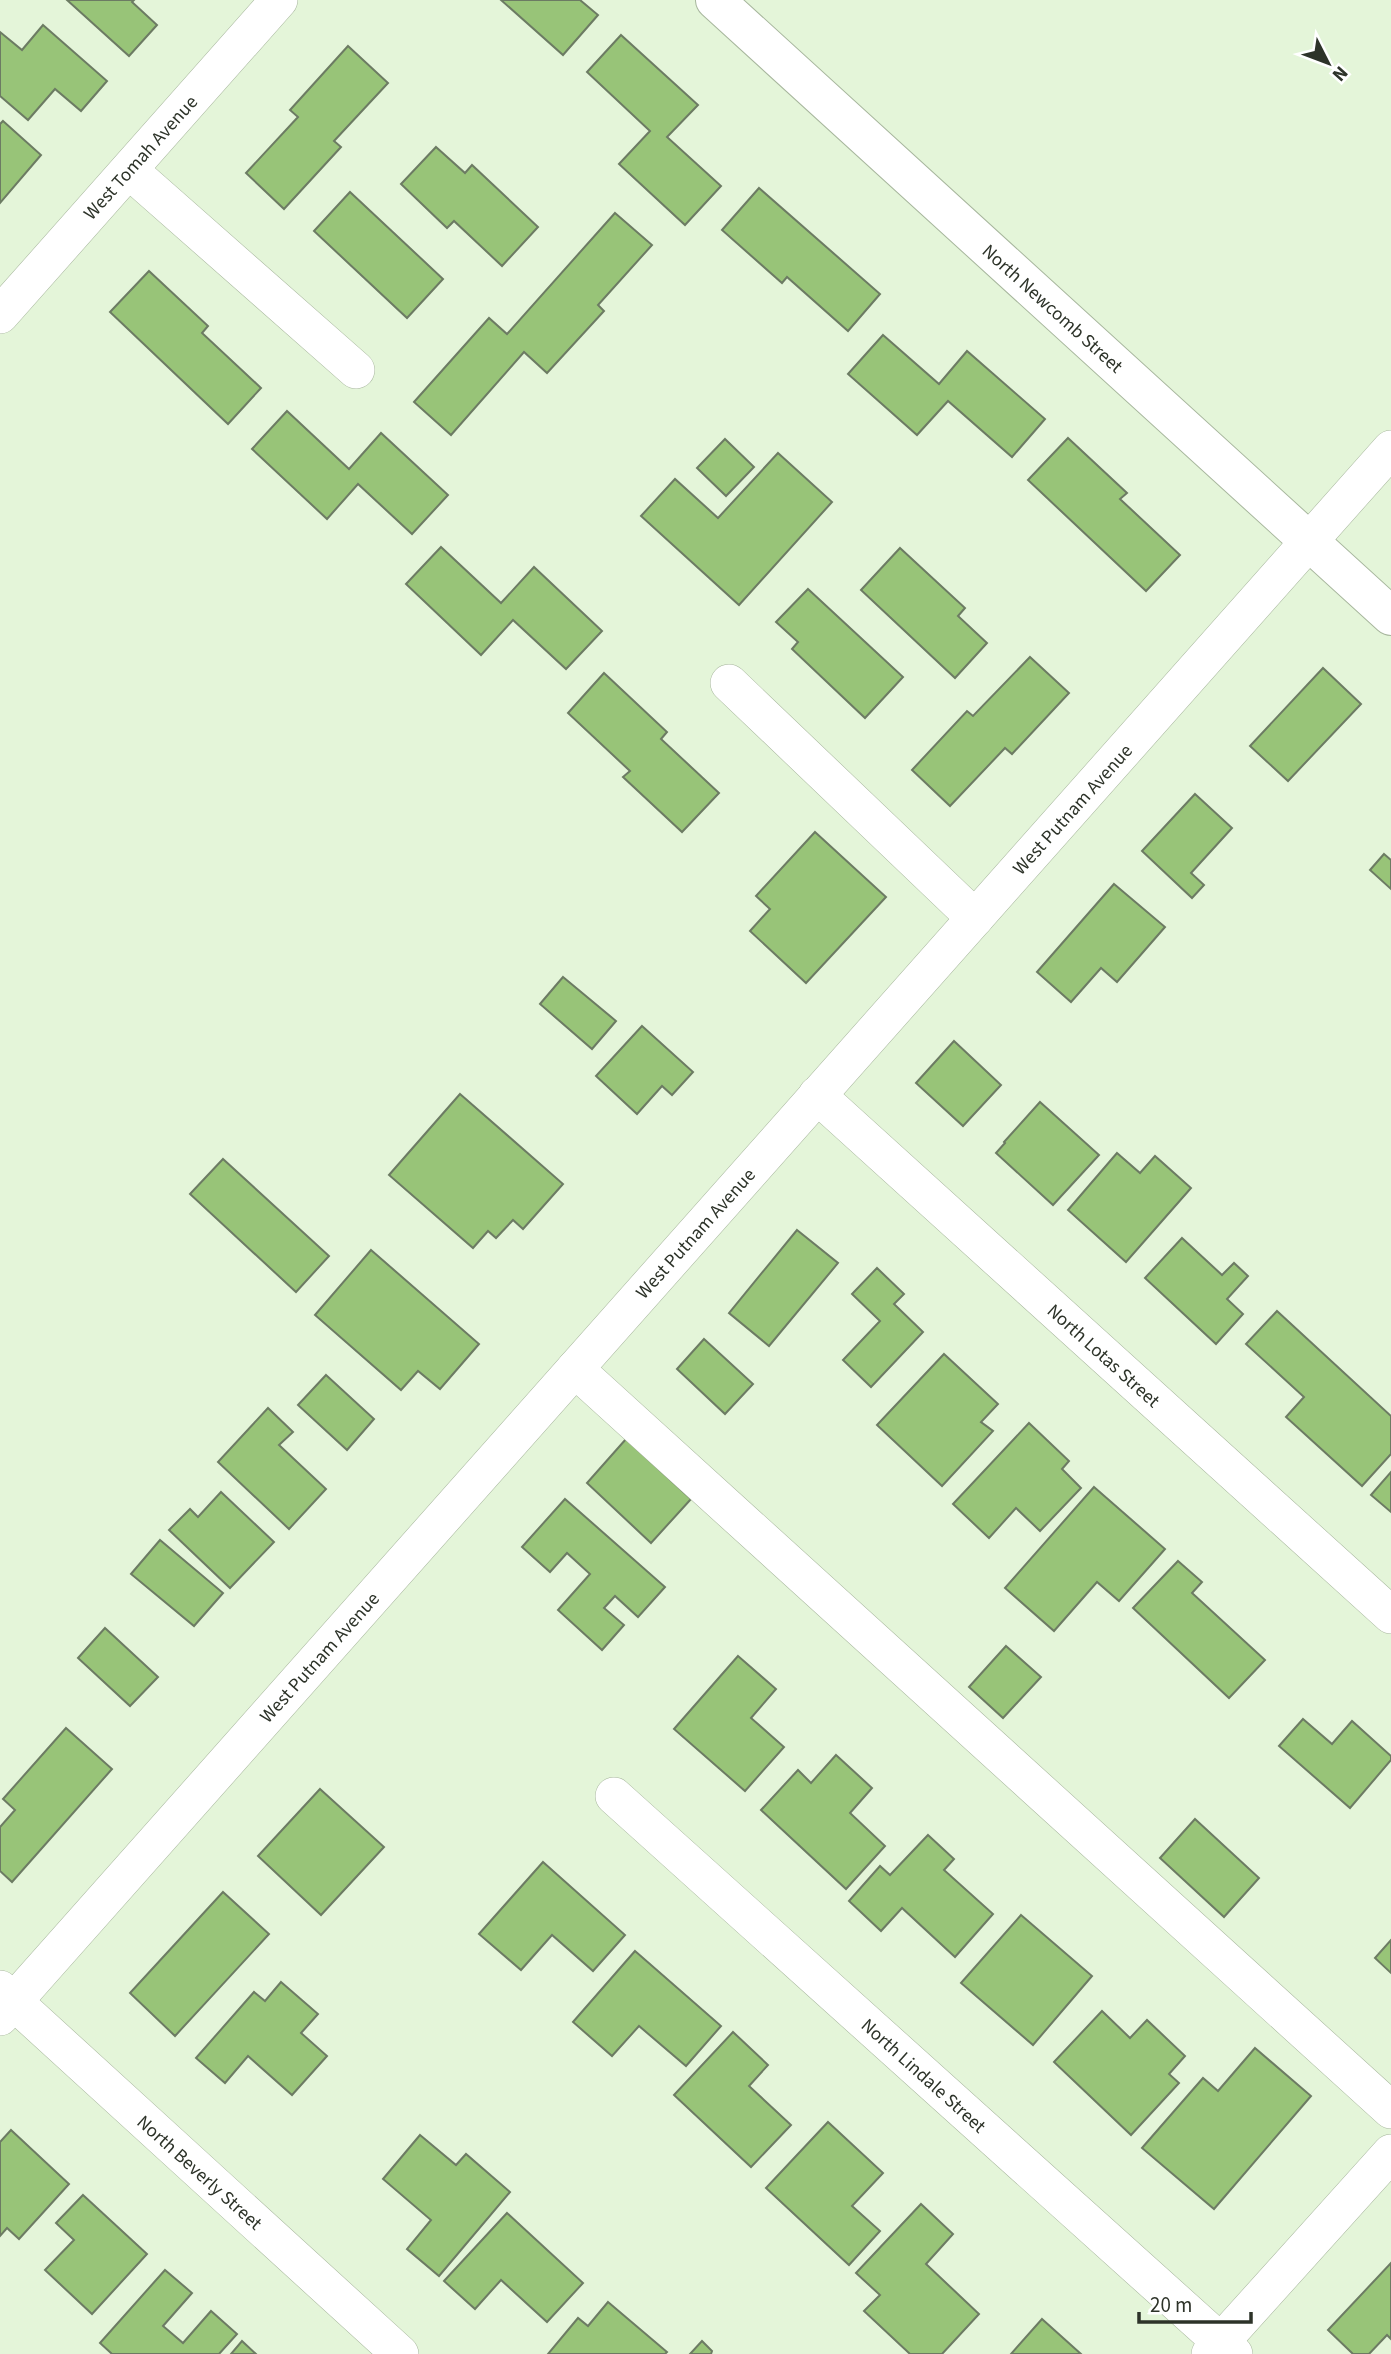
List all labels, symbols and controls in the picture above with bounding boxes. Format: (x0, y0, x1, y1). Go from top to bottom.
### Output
north arrow (1293, 28, 1363, 98)
text: N (1325, 60, 1354, 87)
street label: West Tomah Avenue (78, 90, 204, 226)
street label: North Newcomb Street (976, 238, 1129, 380)
street label: West Putnam Avenue (1007, 739, 1139, 881)
street label: West Putnam Avenue (630, 1163, 762, 1305)
street label: North Lotas Street (1041, 1298, 1166, 1415)
street label: West Putnam Avenue (254, 1587, 386, 1729)
street label: North Lindale Street (855, 2013, 992, 2140)
street label: North Beverly Street (130, 2109, 268, 2237)
scale bar (1139, 2280, 1251, 2324)
text: 20 m (1150, 2290, 1192, 2320)

